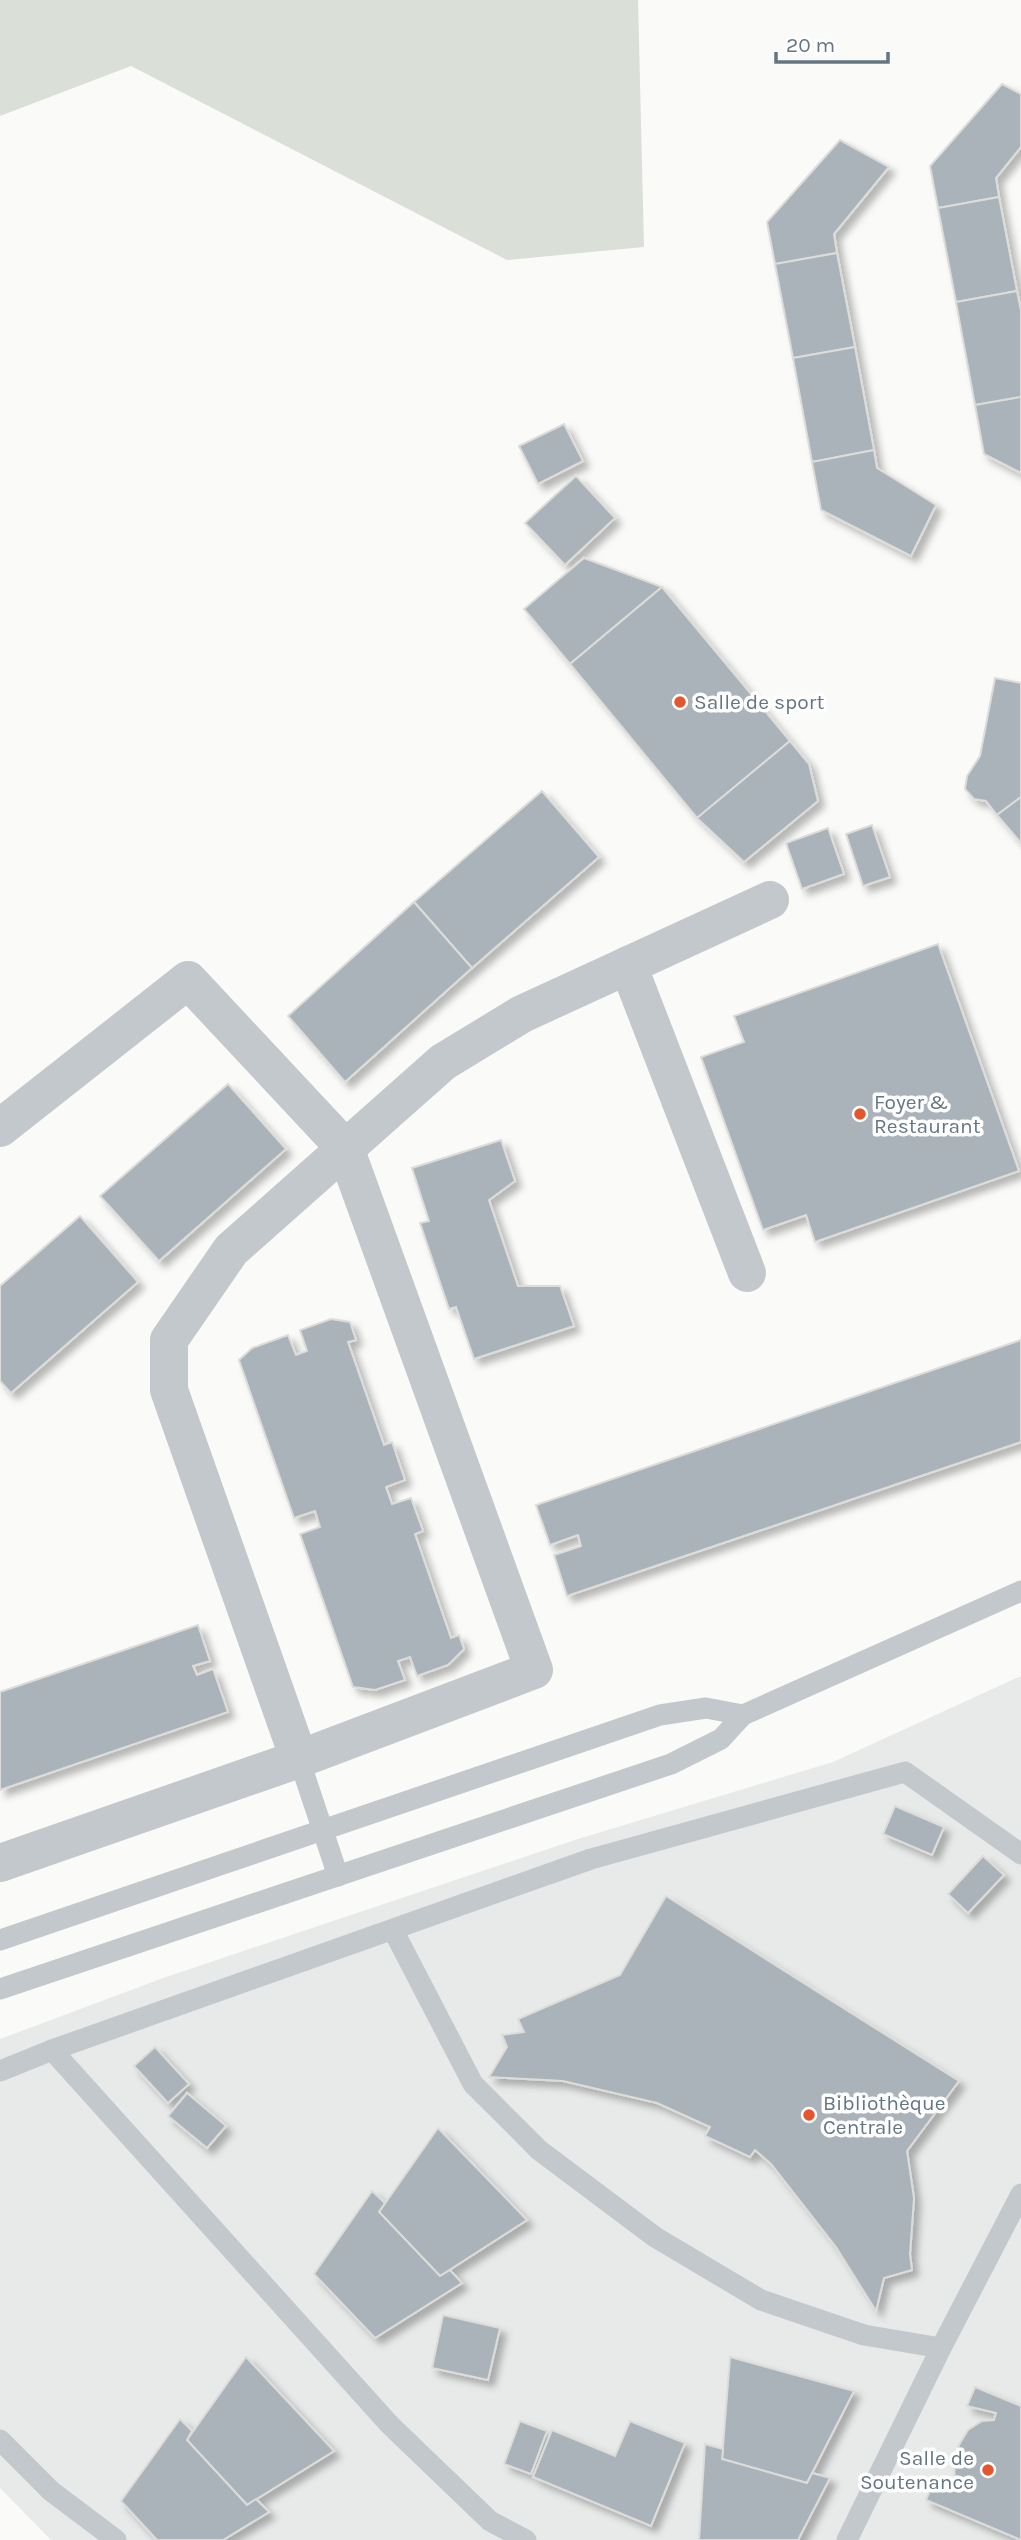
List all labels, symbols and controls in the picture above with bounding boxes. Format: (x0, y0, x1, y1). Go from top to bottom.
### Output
scale bar (776, 21, 888, 65)
text: 20 m (786, 33, 835, 57)
place label: Salle de sport (694, 690, 824, 714)
marker: Salle de sport (672, 694, 688, 710)
place label: Foyer & Restaurant (874, 1090, 981, 1138)
marker: Foyer & Restaurant (852, 1106, 868, 1122)
place label: Bibliothèque Centrale (823, 2091, 946, 2139)
marker: Bibliothèque Centrale (801, 2107, 817, 2123)
place label: Salle de Soutenance (860, 2446, 974, 2494)
marker: Salle de Soutenance (980, 2462, 996, 2478)

